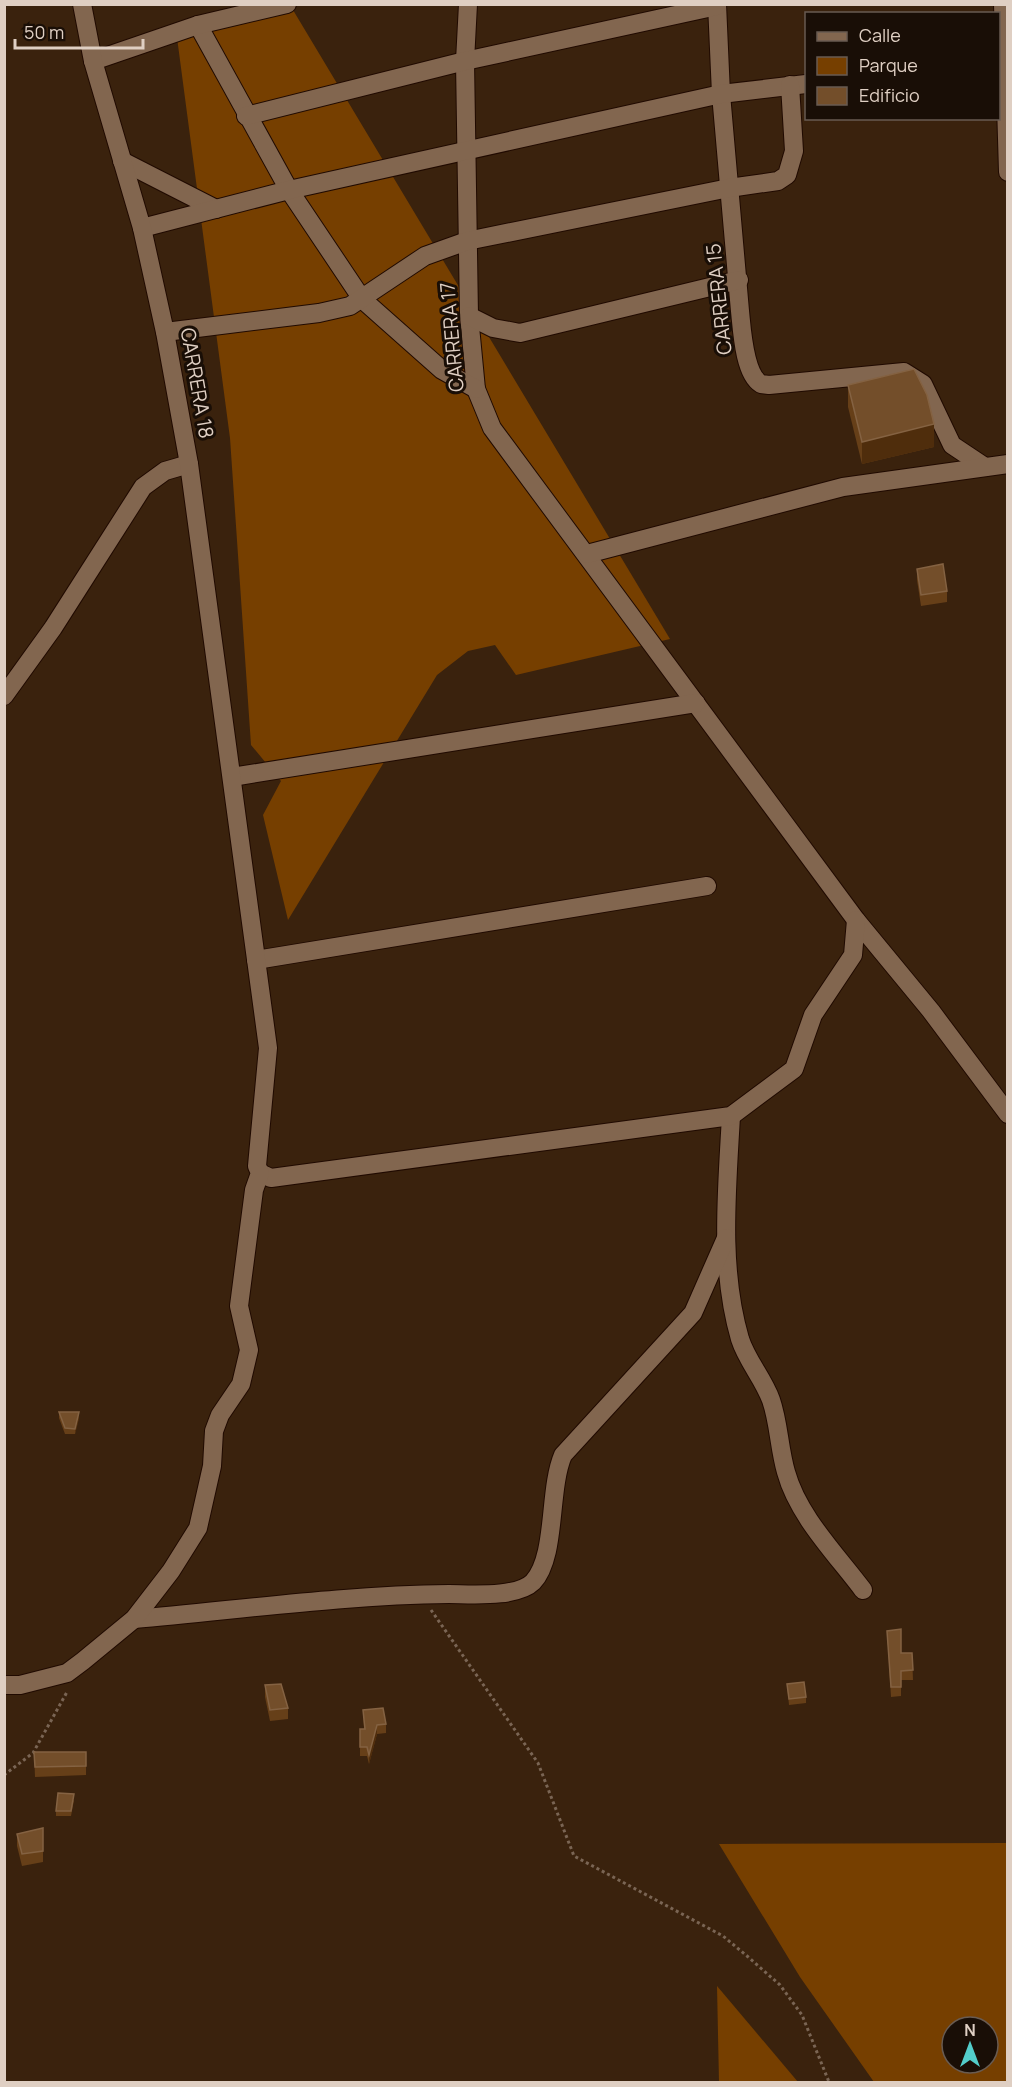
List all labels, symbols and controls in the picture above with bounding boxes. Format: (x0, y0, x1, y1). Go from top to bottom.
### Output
scale bar (15, 12, 142, 50)
legend (805, 12, 1000, 120)
text: 50 m (24, 20, 64, 44)
text: Calle (859, 23, 901, 47)
text: Parque (859, 53, 918, 77)
text: Edificio (859, 83, 920, 107)
street label: CARRERA 15 (699, 242, 738, 356)
street label: CARRERA 17 (433, 281, 470, 393)
street label: CARRERA 18 (174, 325, 221, 440)
north arrow (940, 2015, 1000, 2075)
text: N (964, 2019, 976, 2041)

